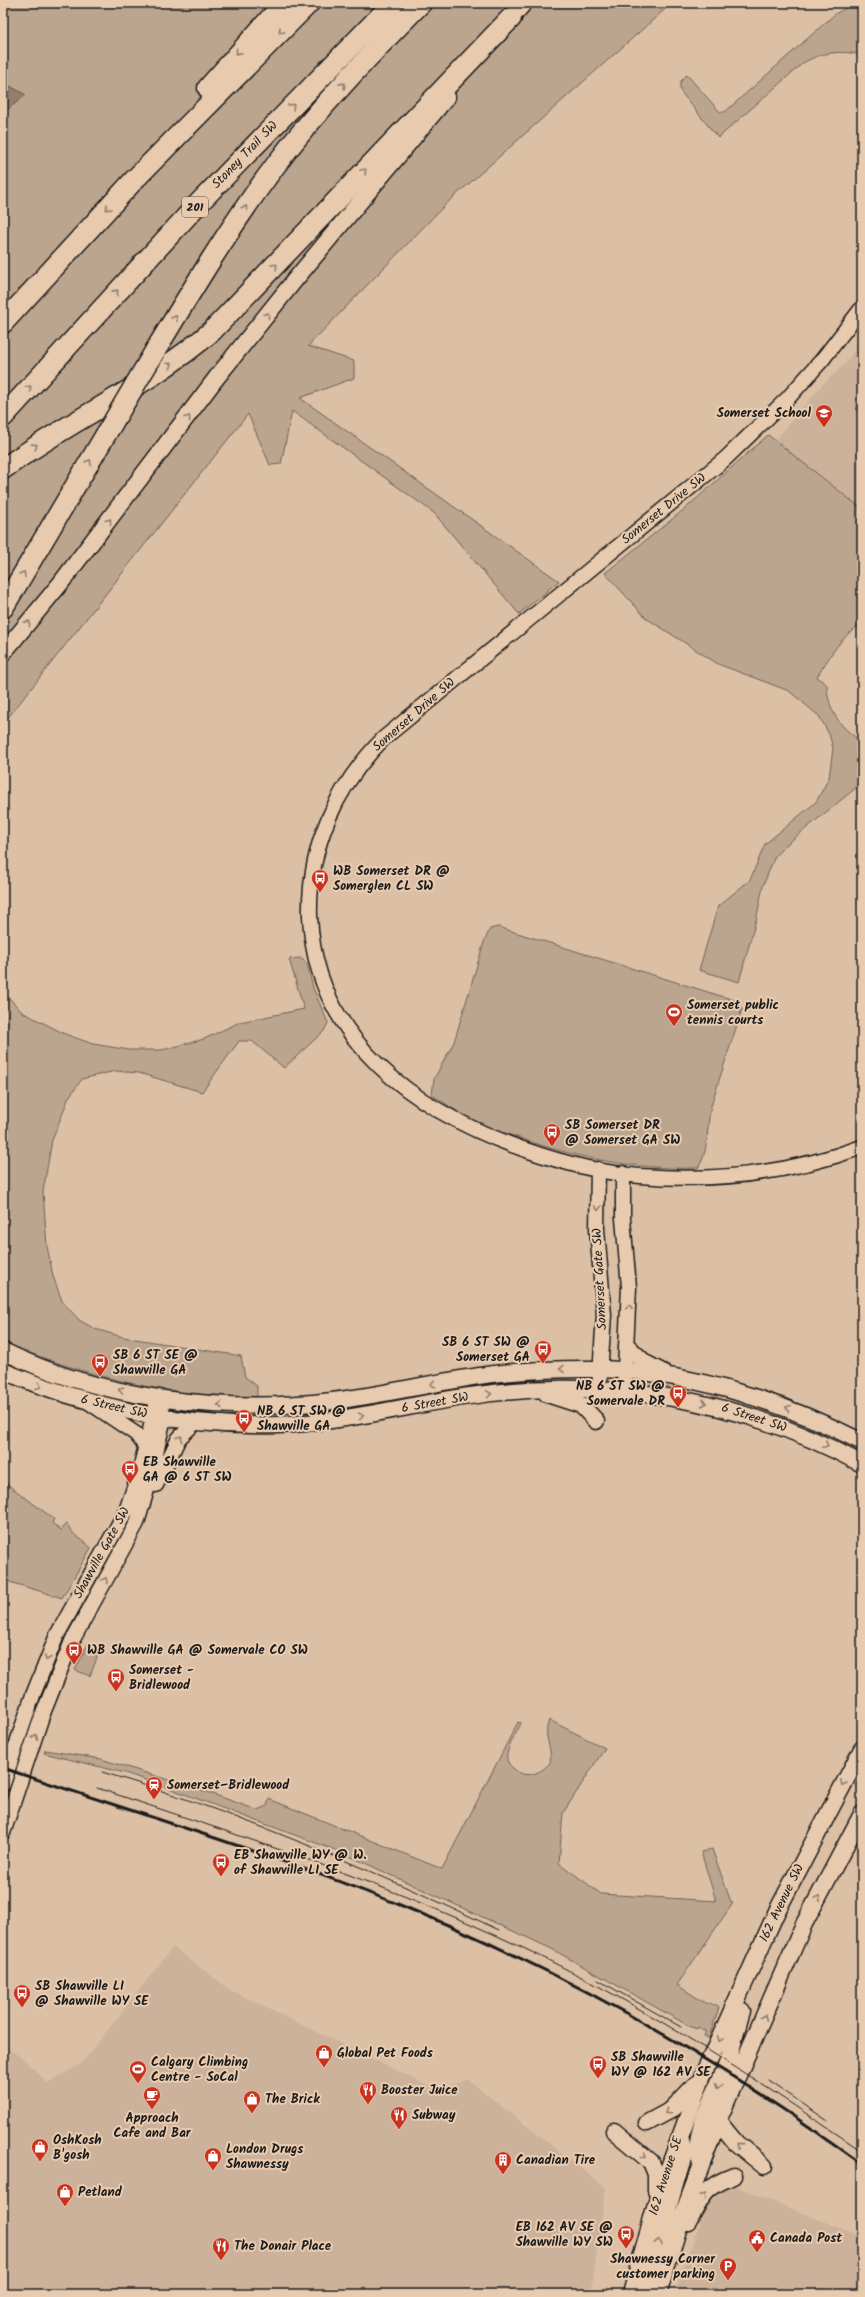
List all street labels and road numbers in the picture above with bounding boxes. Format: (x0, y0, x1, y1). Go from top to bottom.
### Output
street label: Stoney Trail SW (207, 116, 283, 194)
road number: 201 (182, 197, 208, 217)
street label: Somerset Drive SW (617, 468, 711, 550)
street label: Somerset Drive SW (368, 673, 460, 757)
street label: Somerset Gate SW (587, 1227, 613, 1331)
street label: 6 Street SW (400, 1387, 470, 1419)
street label: 6 Street SW (79, 1389, 149, 1425)
street label: 6 Street SW (719, 1398, 789, 1438)
street label: Shawville Gate SW (68, 1503, 136, 1603)
street label: 162 Avenue SW (754, 1860, 810, 1946)
street label: 162 Avenue SE (643, 2133, 689, 2218)

